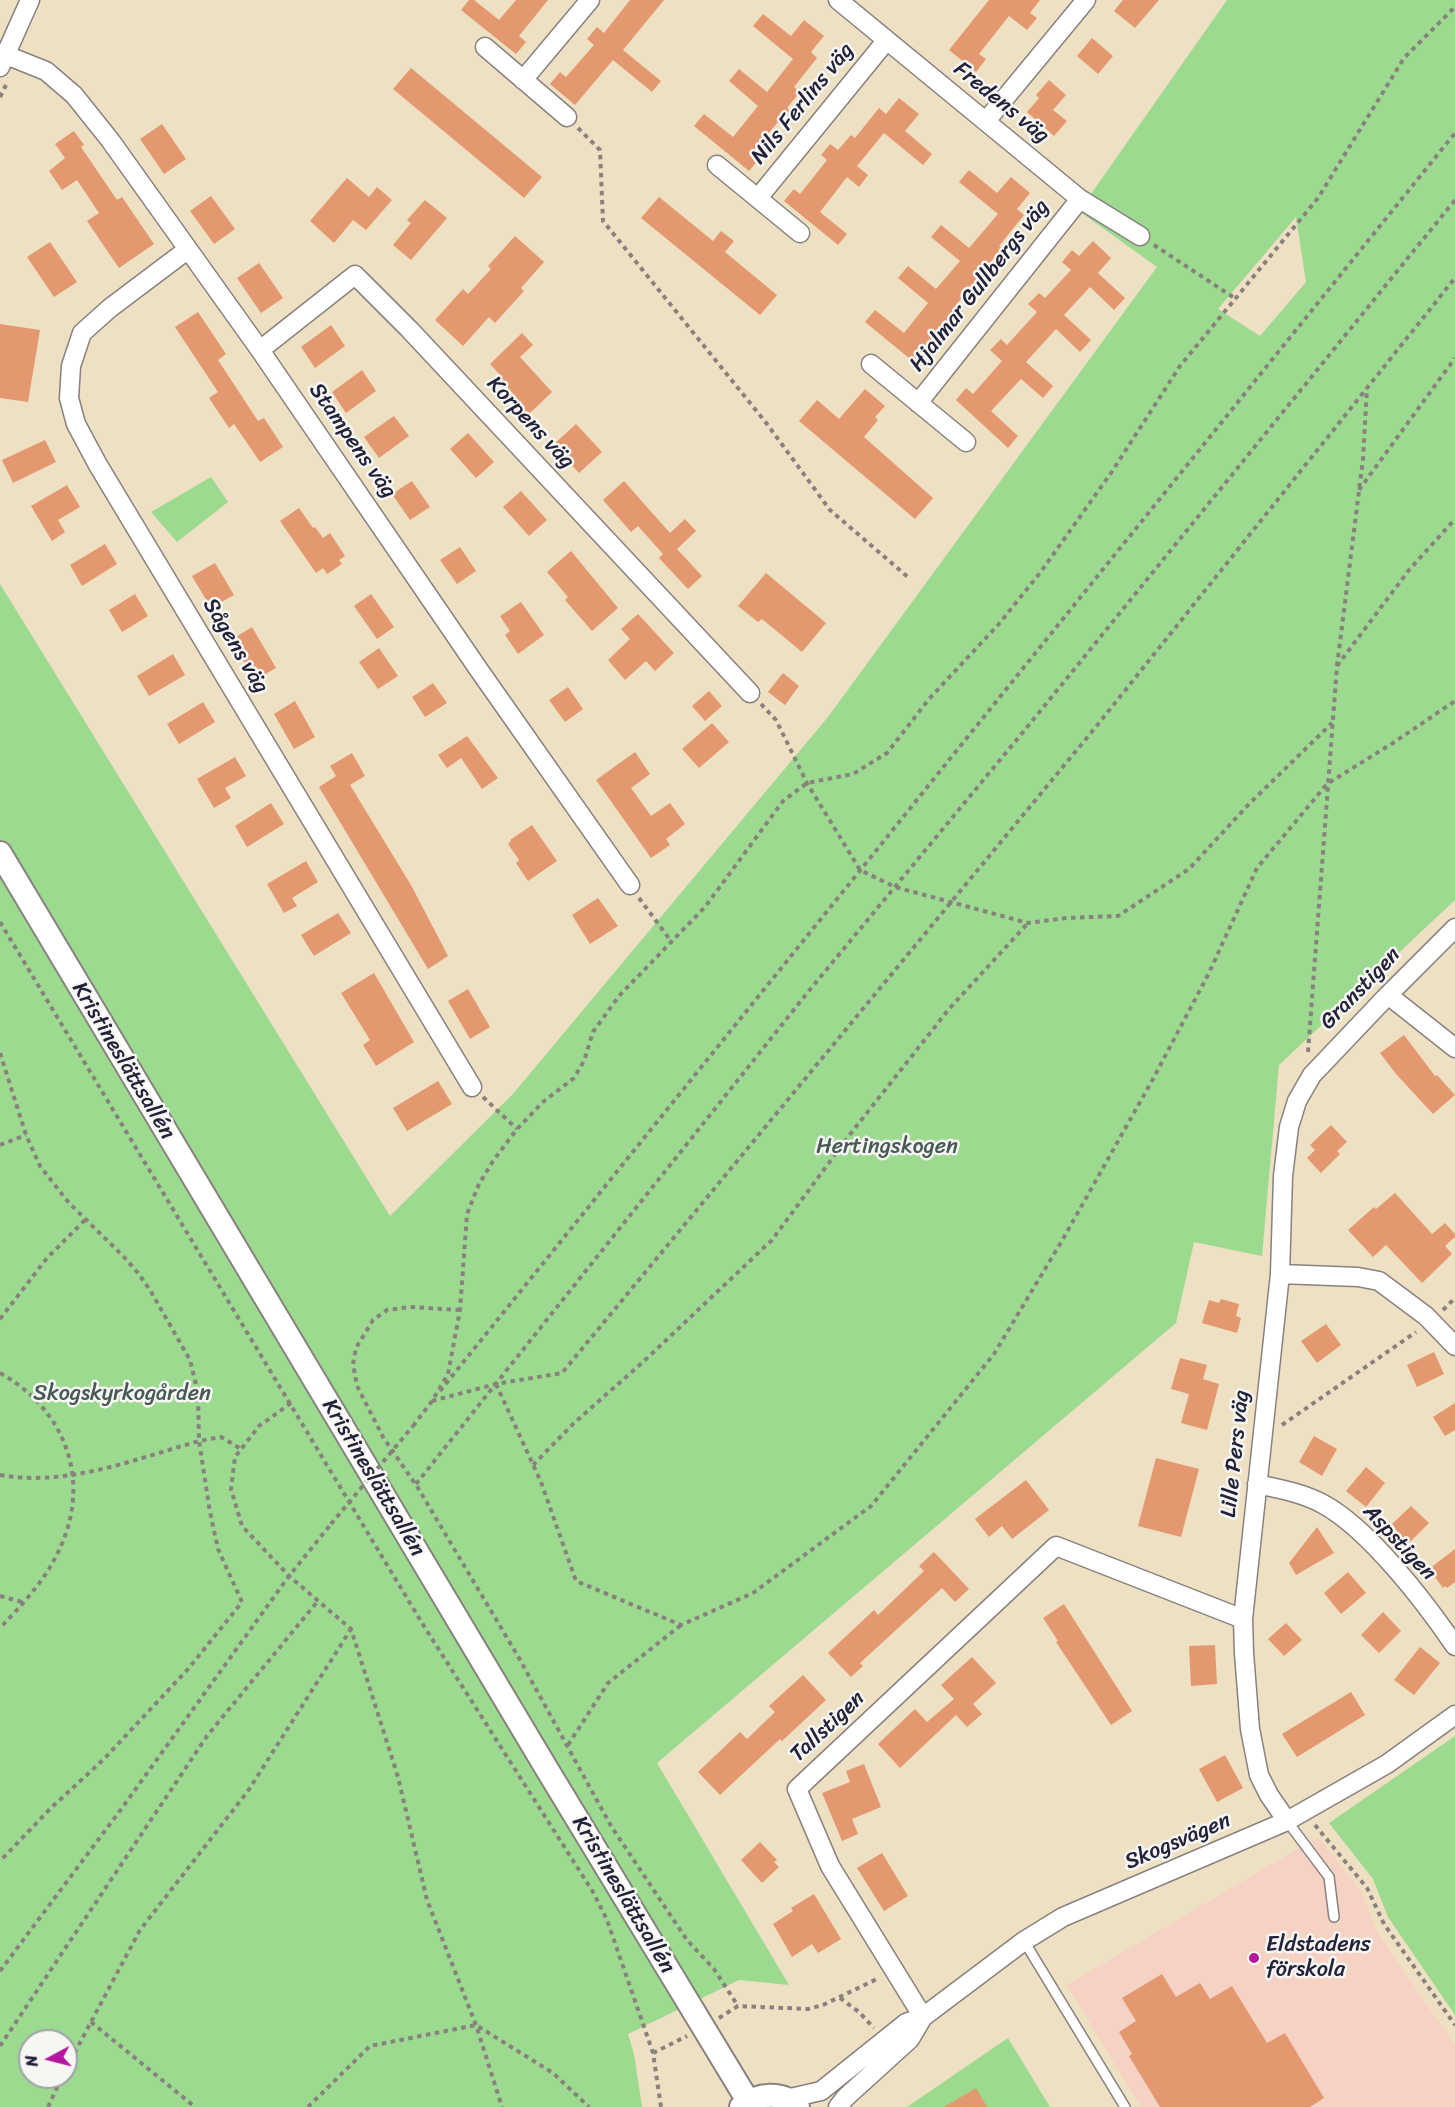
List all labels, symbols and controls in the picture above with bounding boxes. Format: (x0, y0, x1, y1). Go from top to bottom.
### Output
street label: Nils Ferlins väg (746, 38, 860, 170)
street label: Fredens väg (948, 56, 1054, 150)
street label: Hjalmar Gullbergs väg (905, 195, 1055, 377)
street label: Korpens väg (481, 371, 579, 475)
street label: Stampens väg (303, 378, 401, 504)
street label: Sågens väg (196, 594, 274, 698)
street label: Granstigen (1315, 942, 1407, 1036)
street label: Kristineslättsallén (66, 978, 180, 1144)
park label: Hertingskogen (816, 1134, 958, 1160)
park label: Skogskyrkogården (33, 1381, 211, 1407)
street label: Lille Pers väg (1216, 1389, 1256, 1519)
street label: Kristineslättsallén (316, 1395, 430, 1561)
street label: Aspstigen (1357, 1499, 1441, 1587)
street label: Tallstigen (785, 1686, 871, 1768)
street label: Skogsvägen (1121, 1808, 1235, 1876)
street label: Kristineslättsallén (566, 1812, 680, 1978)
place label: Eldstadens förskola (1266, 1932, 1371, 1984)
marker: Eldstadens förskola (1247, 1951, 1261, 1965)
north arrow (18, 2029, 78, 2089)
text: N (17, 2054, 47, 2068)

